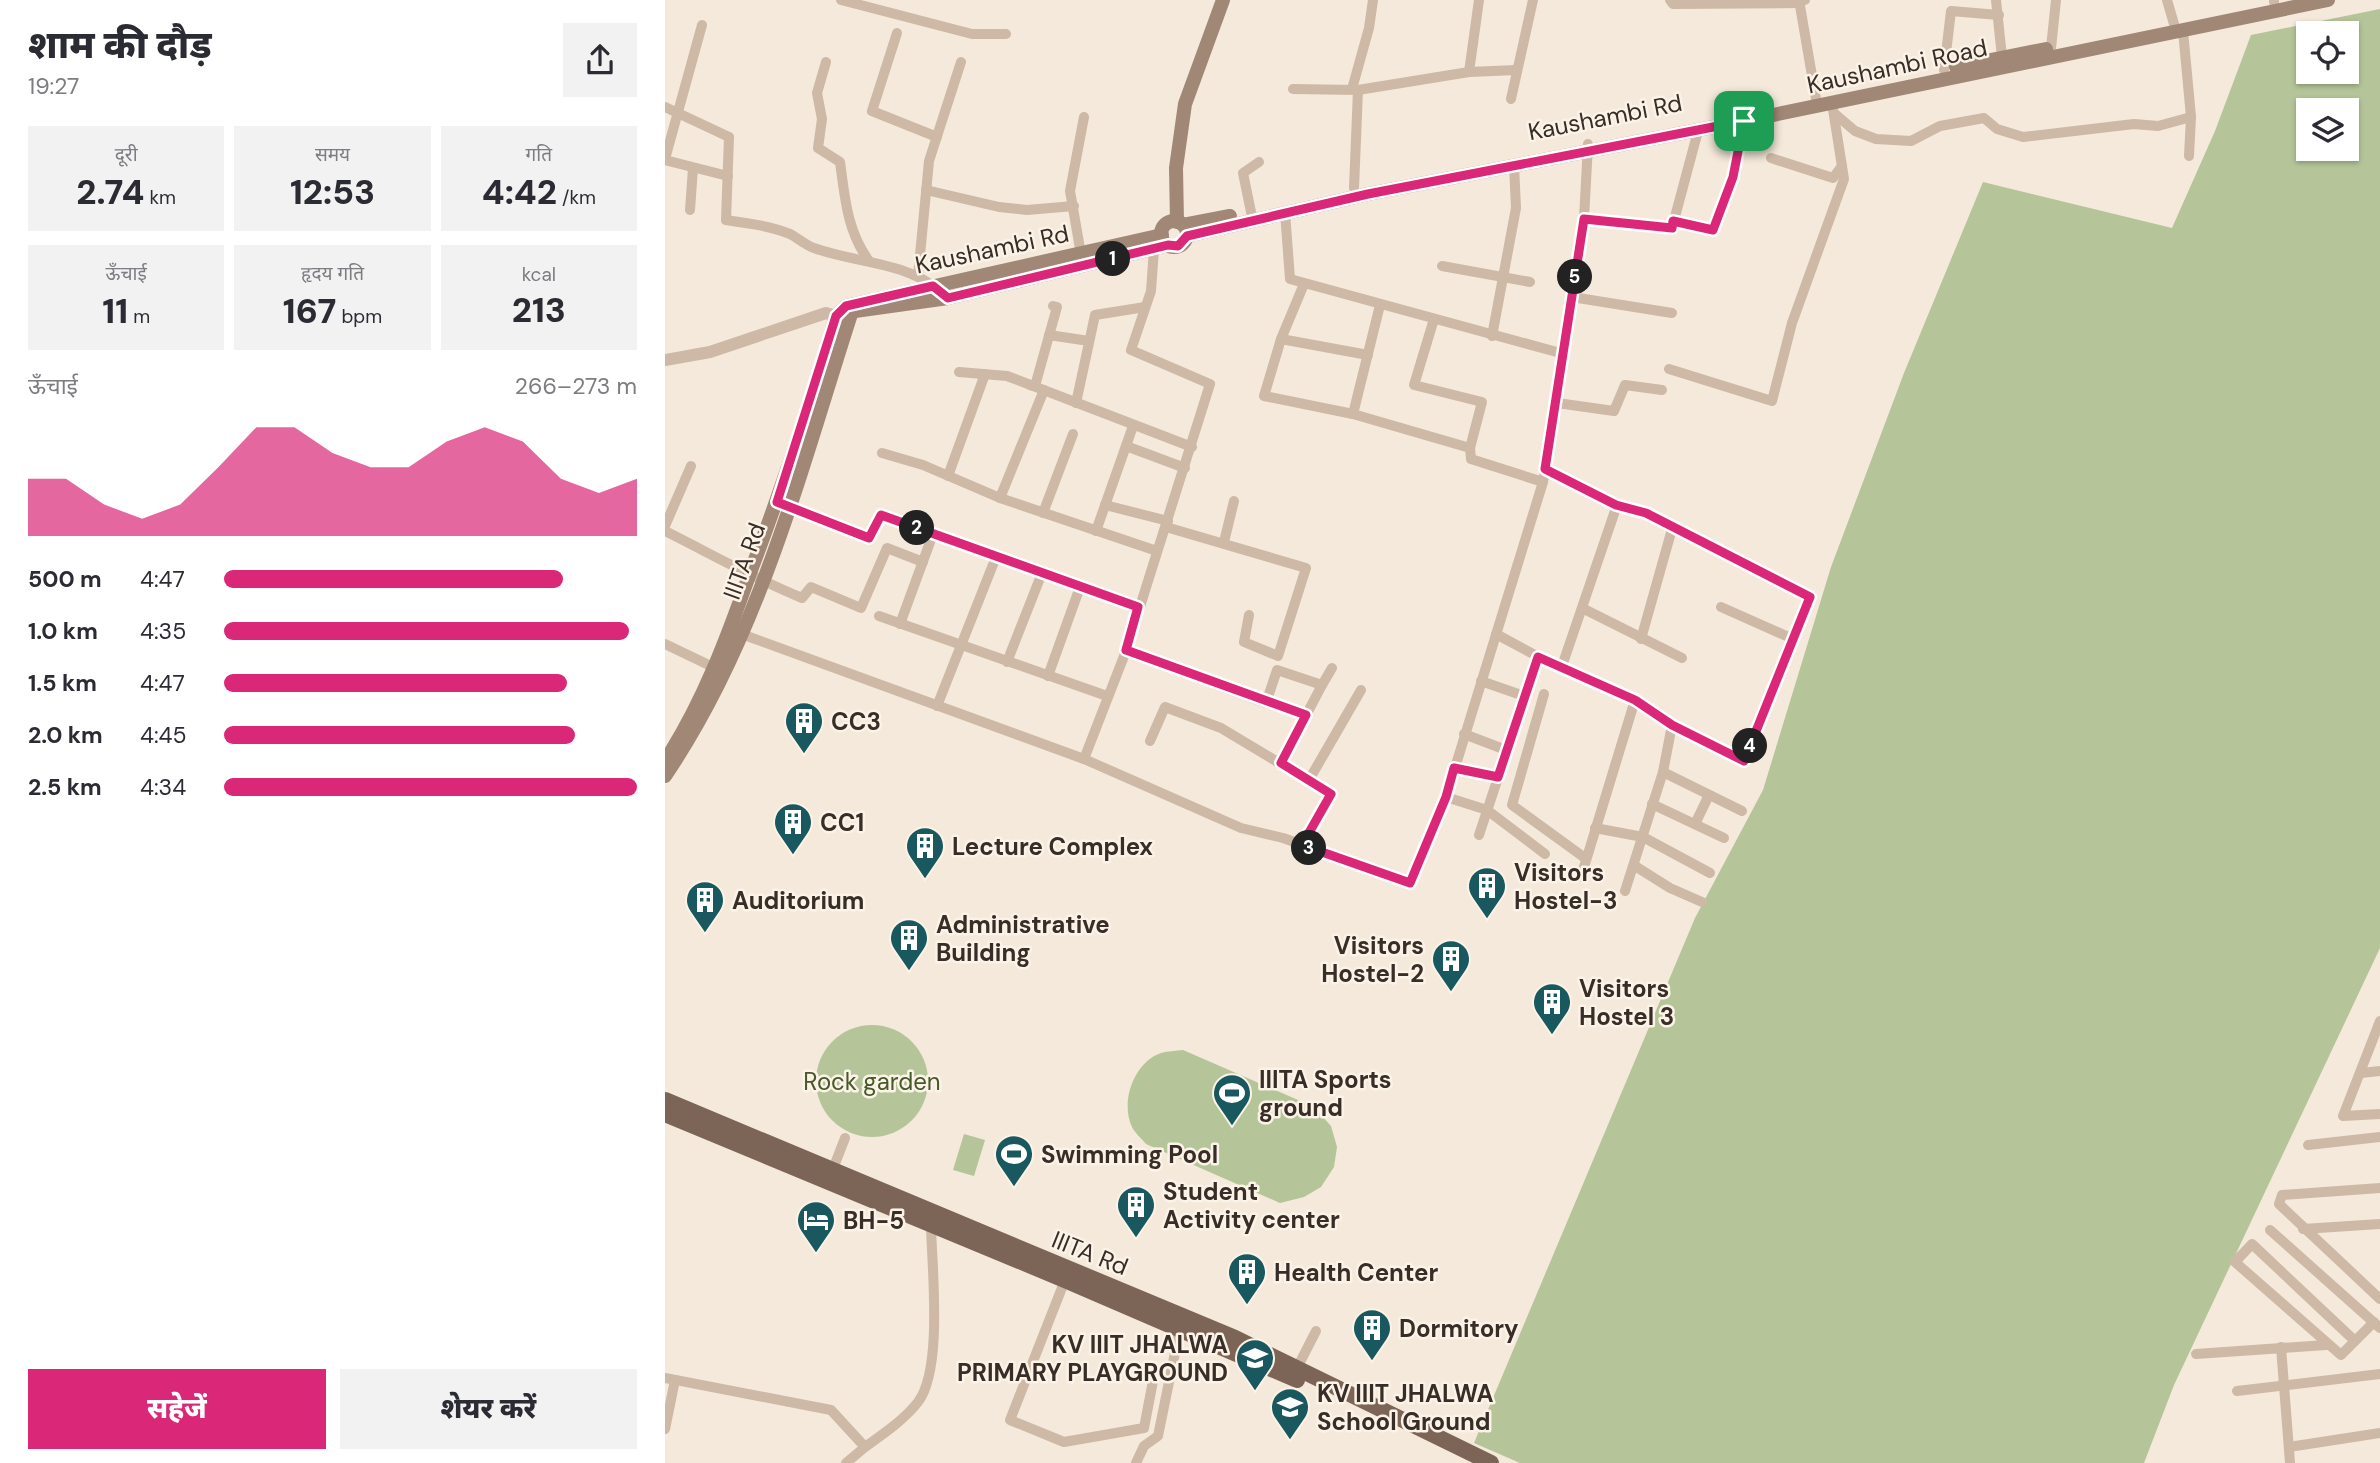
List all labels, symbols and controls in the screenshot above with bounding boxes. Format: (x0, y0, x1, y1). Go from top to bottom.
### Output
text: शाम की दौड़ (28, 20, 211, 70)
map controls (2296, 21, 2359, 161)
button: locate (2296, 21, 2359, 84)
button: share (563, 23, 637, 97)
street label: Kaushambi Road (1804, 32, 1990, 100)
text: 19:27 (28, 71, 79, 101)
street label: Kaushambi Rd (1525, 87, 1685, 147)
pin (1714, 91, 1774, 151)
button: layers (2296, 98, 2359, 161)
icon: arrive (1725, 102, 1763, 140)
text: दूरी (115, 142, 138, 167)
text: समय (315, 142, 350, 167)
text: गति (526, 142, 552, 167)
text: 2.74 (76, 169, 144, 215)
text: 12:53 (290, 169, 375, 215)
text: 4:42 (482, 169, 557, 215)
text: km (144, 185, 176, 210)
text: /km (557, 185, 596, 210)
street label: Kaushambi Rd (912, 218, 1072, 280)
pin: 1 (1095, 242, 1131, 276)
text: 1 (1109, 246, 1116, 271)
pin: 5 (1557, 260, 1593, 294)
text: ऊँचाई (106, 261, 147, 286)
text: हृदय गति (301, 261, 364, 286)
text: kcal (522, 262, 556, 287)
text: 5 (1569, 264, 1580, 289)
text: 213 (512, 287, 566, 333)
text: 11 (102, 288, 128, 334)
text: 167 (283, 288, 336, 334)
text: m (128, 304, 150, 329)
text: bpm (336, 304, 382, 329)
text: ऊँचाई (28, 371, 78, 401)
text: 266–273 m (515, 371, 637, 401)
pin: 2 (899, 510, 935, 546)
text: 2 (911, 515, 922, 540)
street label: IIITA Rd (716, 518, 772, 604)
text: 500 m (28, 564, 102, 594)
text: 4:47 (140, 564, 185, 594)
text: 1.0 km (28, 616, 98, 646)
text: 4:35 (140, 616, 186, 646)
text: 1.5 km (28, 668, 97, 698)
text: 4:47 (140, 668, 185, 698)
building icon: CC3 (783, 700, 825, 755)
place label: CC3 (831, 706, 881, 737)
text: 2.0 km (28, 720, 103, 750)
text: 4:45 (140, 720, 187, 750)
pin: 4 (1733, 728, 1767, 764)
text: 4 (1743, 733, 1756, 758)
text: 2.5 km (28, 772, 102, 802)
text: 4:34 (140, 772, 186, 802)
building icon: CC1 (772, 801, 814, 856)
place label: CC1 (820, 807, 864, 838)
building icon: Lecture Complex (904, 825, 946, 880)
pin: 3 (1291, 830, 1327, 866)
place label: Lecture Complex (952, 831, 1153, 862)
text: 3 (1303, 835, 1314, 860)
place label: Visitors Hostel-3 (1514, 857, 1617, 916)
building icon: Visitors Hostel-3 (1466, 865, 1508, 920)
building icon: Auditorium (684, 879, 726, 934)
place label: Auditorium (732, 885, 864, 916)
place label: Administrative Building (936, 909, 1110, 968)
building icon: Administrative Building (888, 917, 930, 972)
place label: Visitors Hostel-2 (1321, 930, 1424, 989)
building icon: Visitors Hostel-2 (1430, 938, 1472, 993)
place label: Visitors Hostel 3 (1579, 973, 1674, 1032)
building icon: Visitors Hostel 3 (1531, 981, 1573, 1036)
place label: IIITA Sports ground (1259, 1064, 1392, 1123)
park label: Rock garden (803, 1066, 941, 1097)
sports icon: IIITA Sports ground (1211, 1072, 1253, 1127)
sports icon: Swimming Pool (993, 1133, 1035, 1188)
place label: Swimming Pool (1041, 1139, 1218, 1170)
place label: Student Activity center (1163, 1176, 1340, 1235)
building icon: Student Activity center (1115, 1184, 1157, 1239)
hotel icon: BH-5 (795, 1199, 837, 1254)
place label: BH-5 (843, 1205, 904, 1236)
street label: IIITA Rd (1047, 1224, 1133, 1282)
building icon: Health Center (1226, 1251, 1268, 1306)
place label: Health Center (1274, 1257, 1438, 1288)
building icon: Dormitory (1351, 1307, 1393, 1362)
place label: Dormitory (1399, 1313, 1519, 1344)
place label: KV IIIT JHALWA PRIMARY PLAYGROUND (957, 1329, 1228, 1388)
school or university icon: KV IIIT JHALWA PRIMARY PLAYGROUND (1234, 1337, 1276, 1392)
button: सहेजें (28, 1369, 326, 1449)
button: शेयर करें (340, 1369, 637, 1449)
place label: KV IIIT JHALWA School Ground (1317, 1378, 1493, 1437)
school or university icon: KV IIIT JHALWA School Ground (1269, 1386, 1311, 1441)

